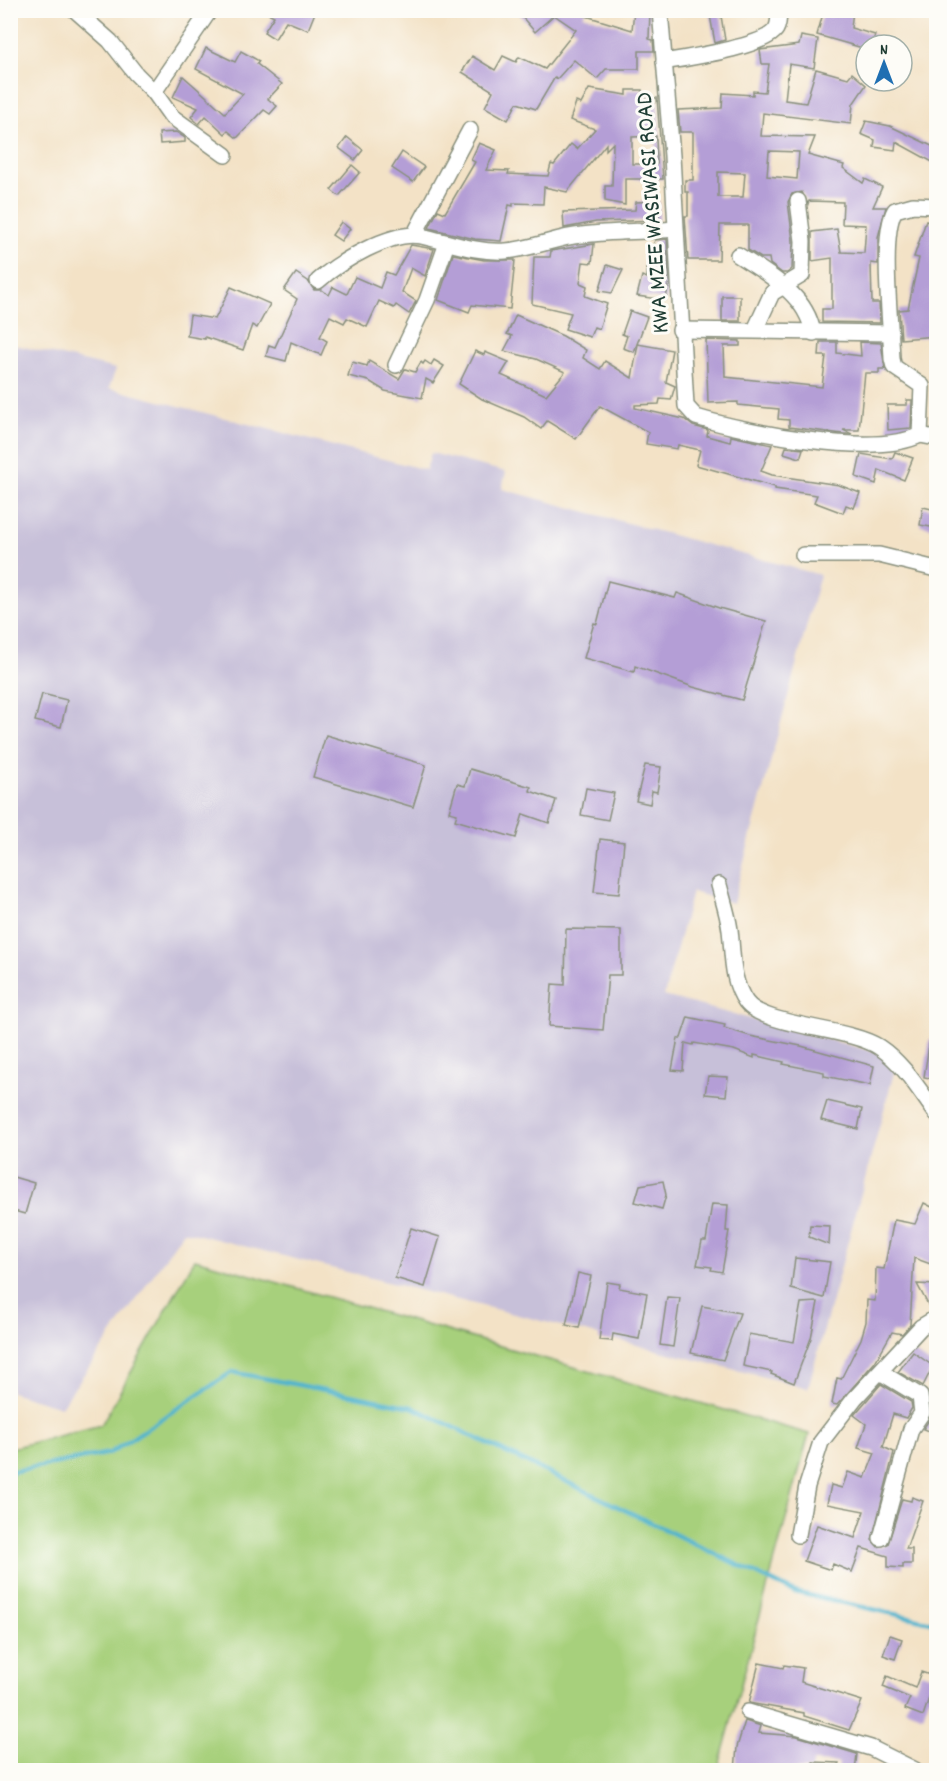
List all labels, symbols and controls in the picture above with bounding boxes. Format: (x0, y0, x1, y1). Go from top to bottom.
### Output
north arrow (854, 33, 914, 93)
text: N (880, 39, 888, 62)
street label: KWA MZEE WASIWASI ROAD (629, 91, 679, 335)

